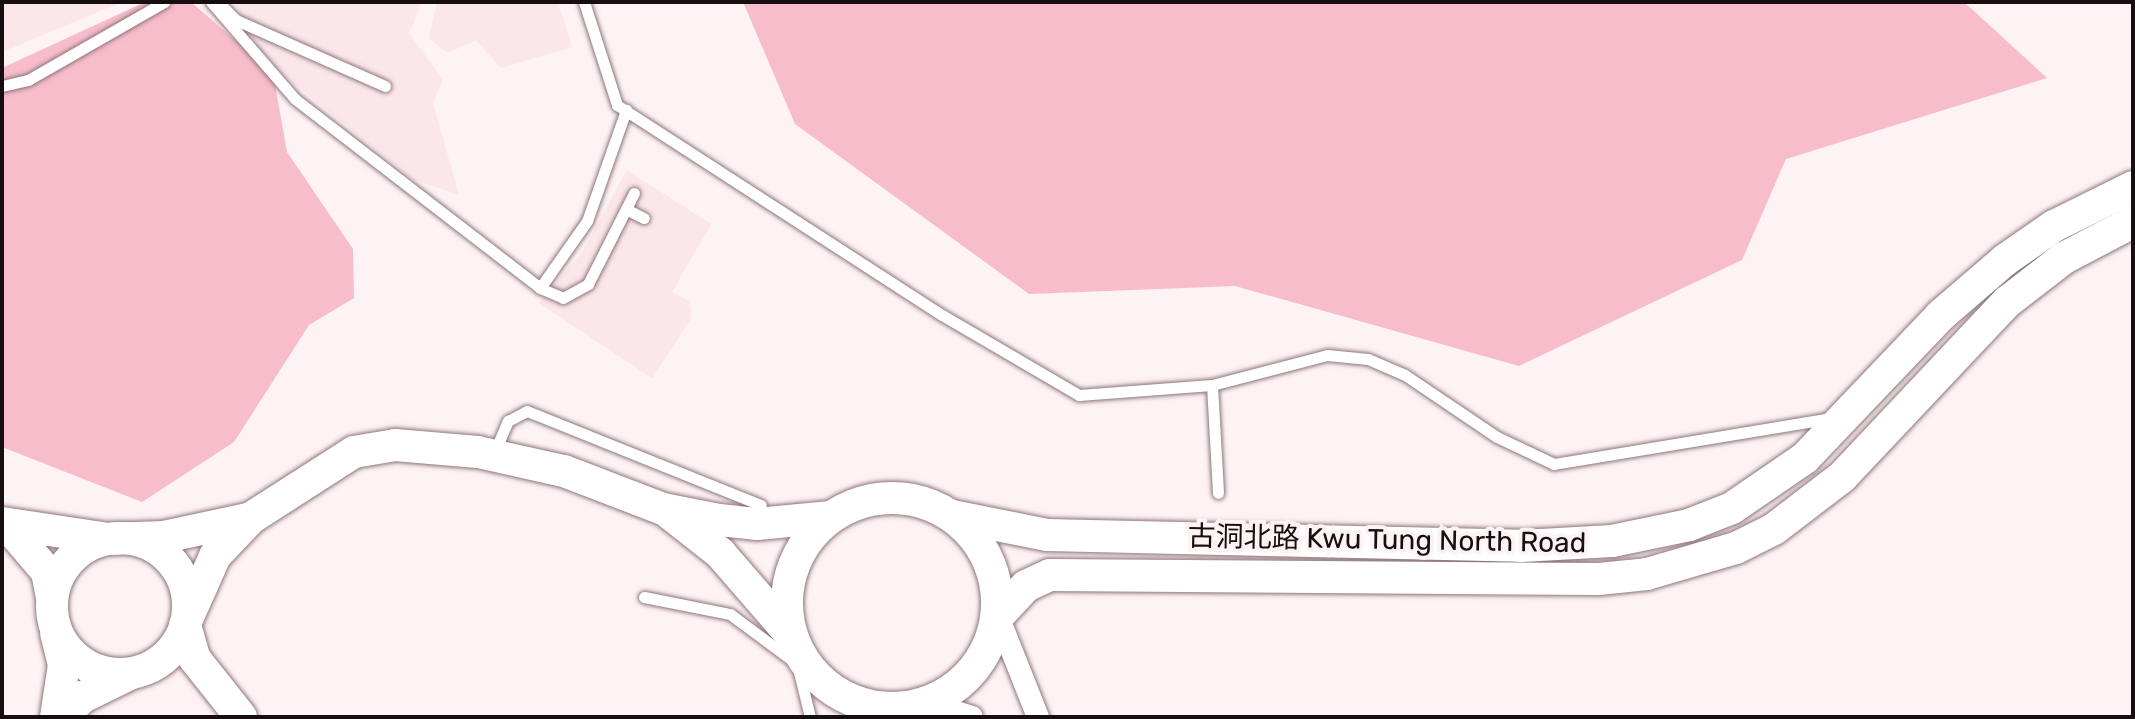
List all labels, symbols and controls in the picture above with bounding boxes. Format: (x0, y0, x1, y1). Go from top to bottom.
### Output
street label: 古洞北路 Kwu Tung North Road (1187, 520, 1587, 560)

